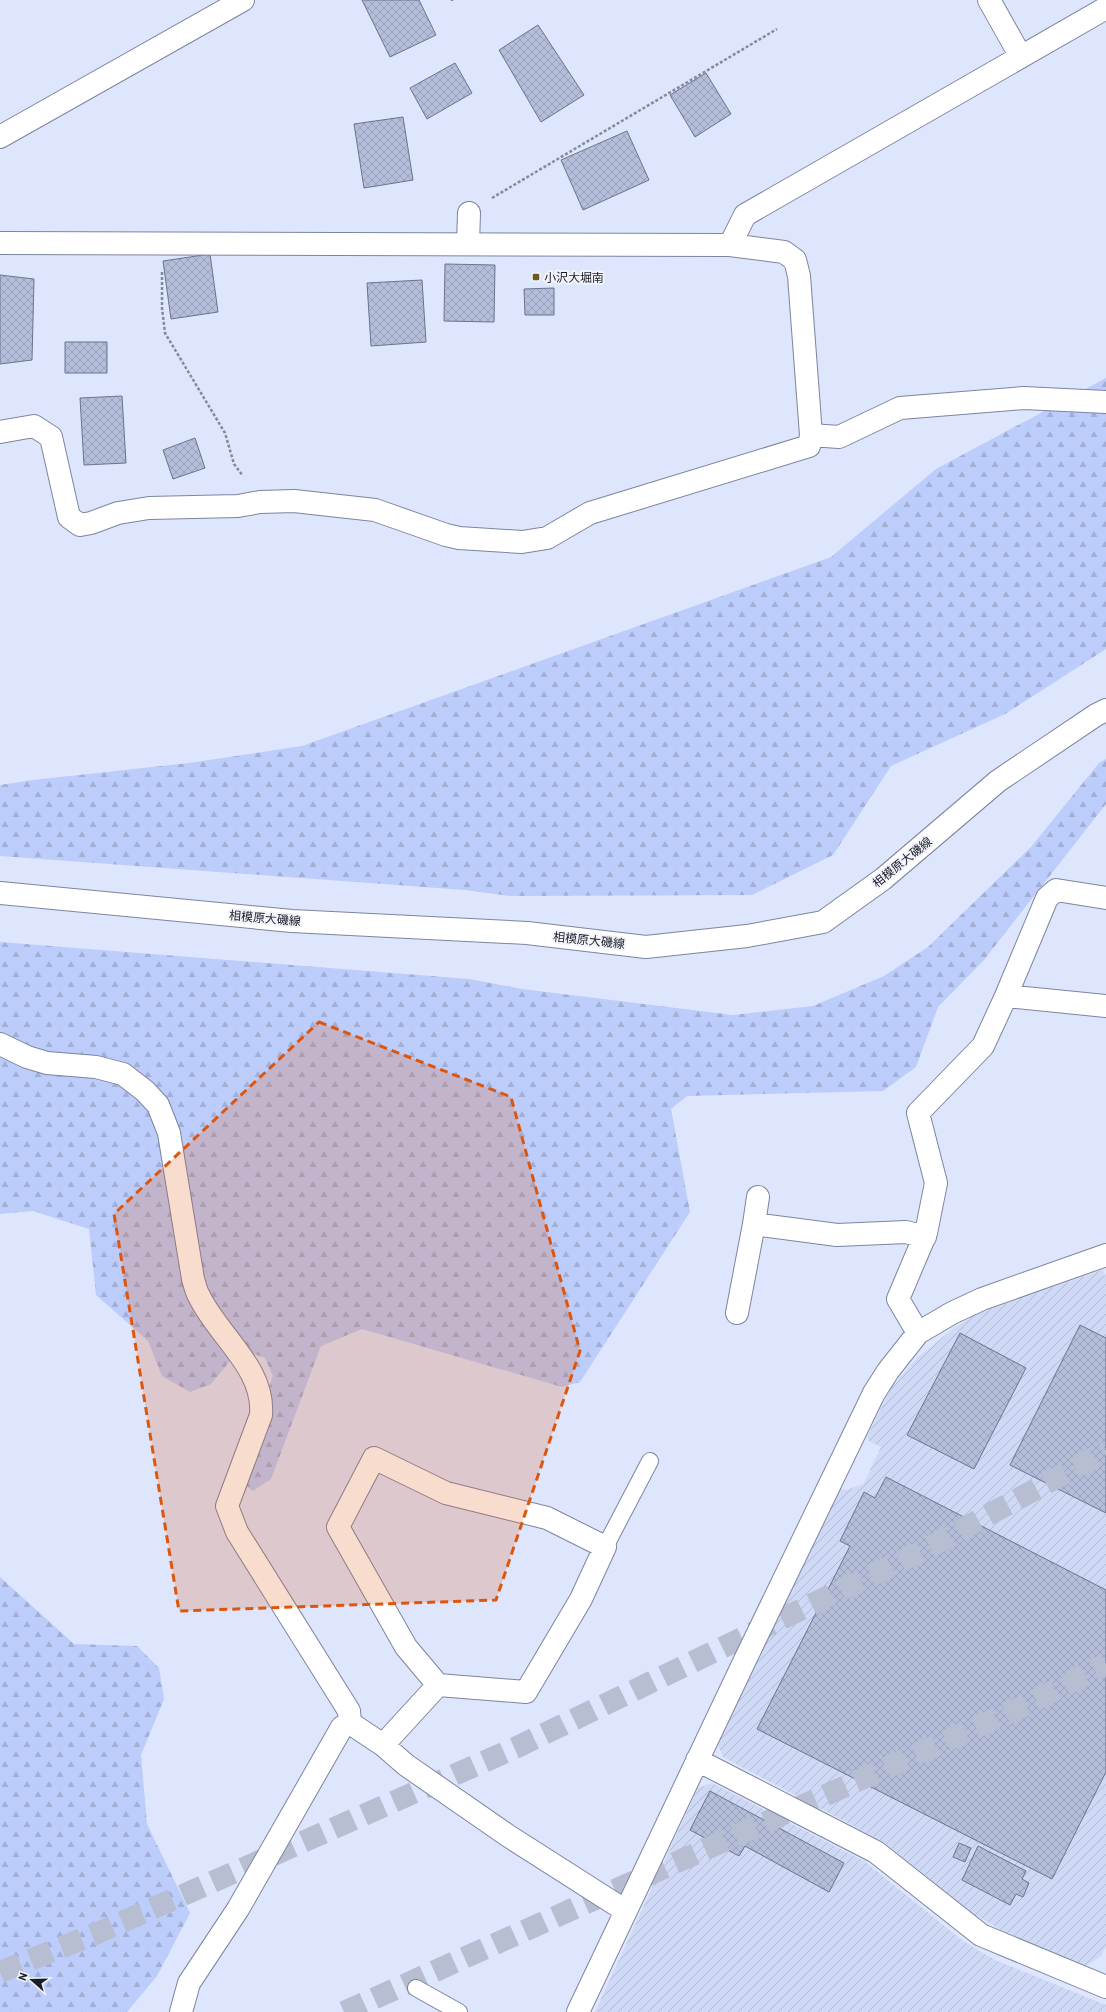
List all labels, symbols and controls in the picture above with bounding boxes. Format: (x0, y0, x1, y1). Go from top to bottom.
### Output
place label: 小沢大堀南 (544, 270, 604, 285)
marker: 小沢大堀南 (531, 272, 541, 282)
street label: 相模原大磯線 (869, 834, 935, 890)
street label: 相模原大磯線 (228, 907, 302, 929)
street label: 相模原大磯線 (552, 929, 626, 951)
north arrow (12, 1960, 52, 2000)
text: N (15, 1971, 30, 1982)

